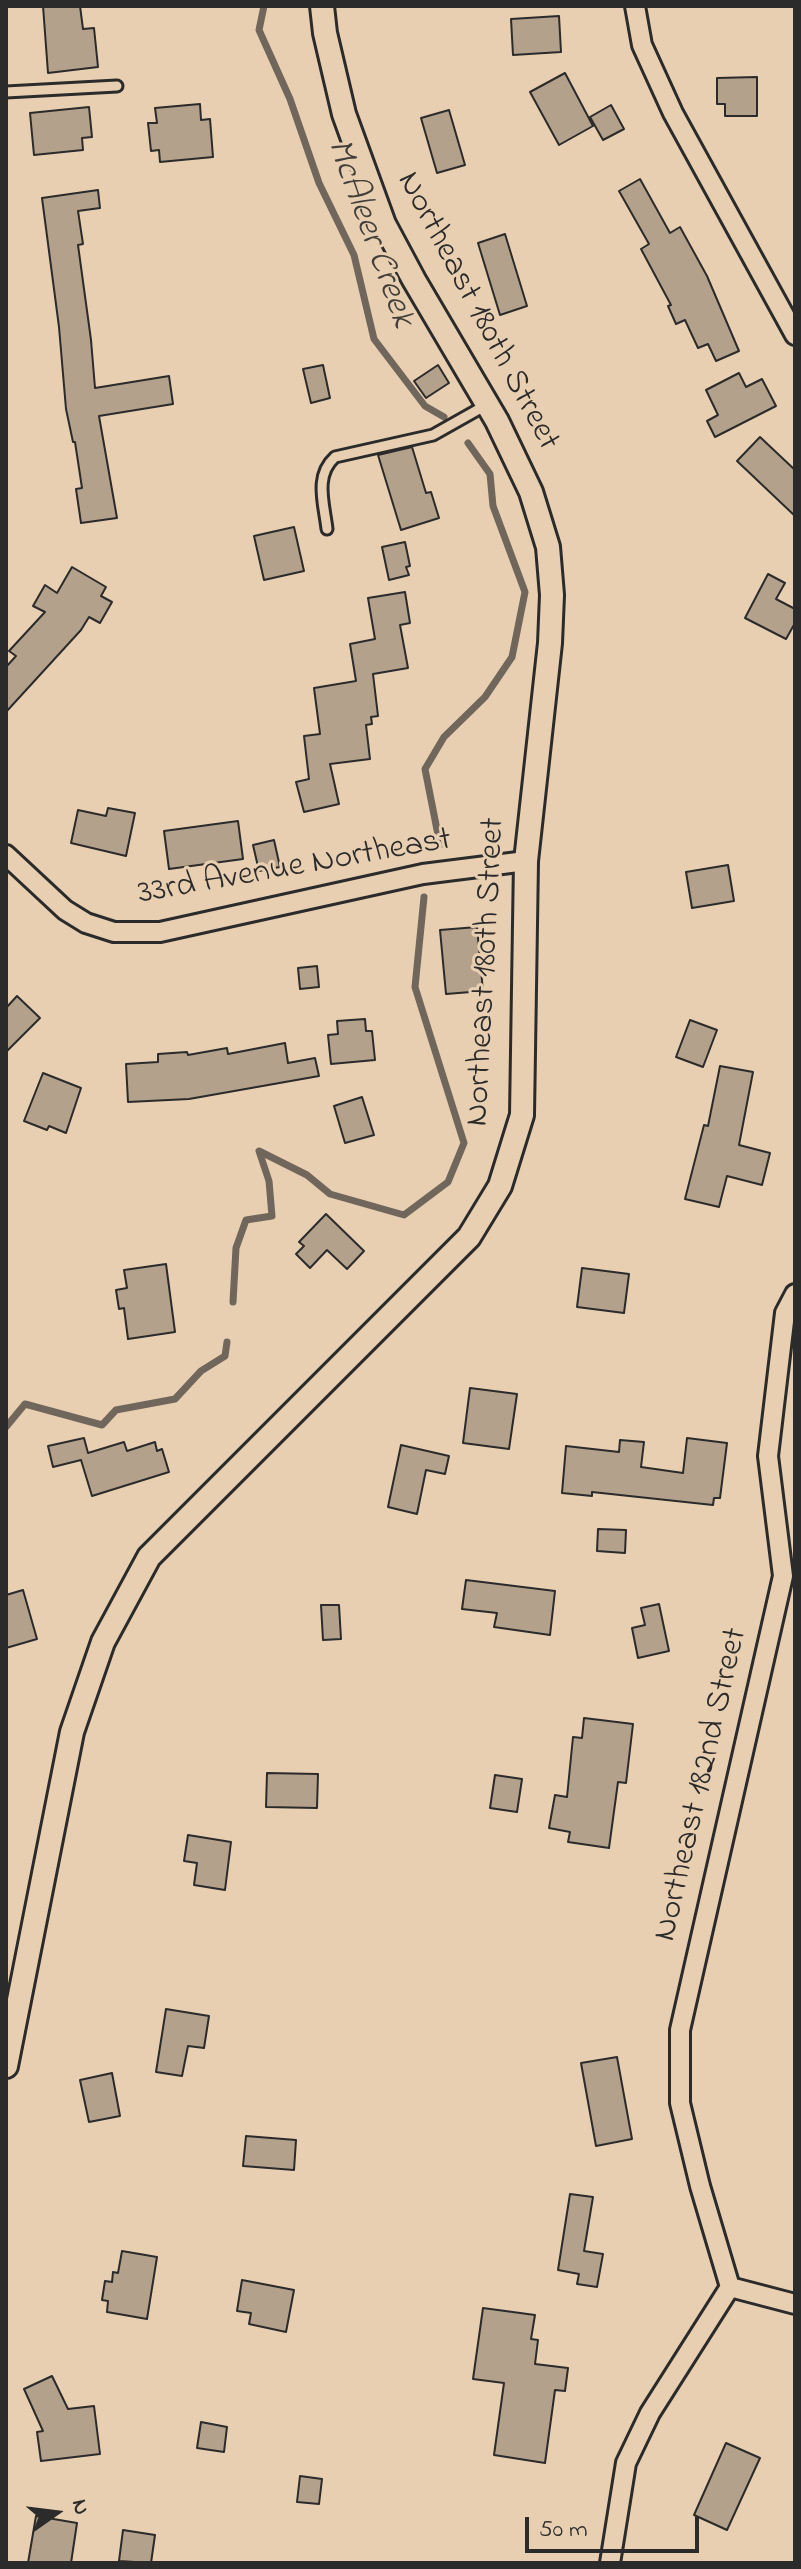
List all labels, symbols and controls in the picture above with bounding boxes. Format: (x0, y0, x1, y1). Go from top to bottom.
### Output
water label: McAleer Creek (314, 134, 422, 334)
street label: Northeast 180th Street (385, 166, 567, 458)
street label: Northeast 180th Street (460, 816, 516, 1128)
street label: 33rd Avenue Northeast (135, 821, 455, 917)
street label: Northeast 182nd Street (647, 1624, 759, 1946)
north arrow (16, 2473, 96, 2553)
text: N (62, 2496, 97, 2518)
scale bar (529, 2501, 703, 2551)
text: 50 m (539, 2513, 588, 2548)

